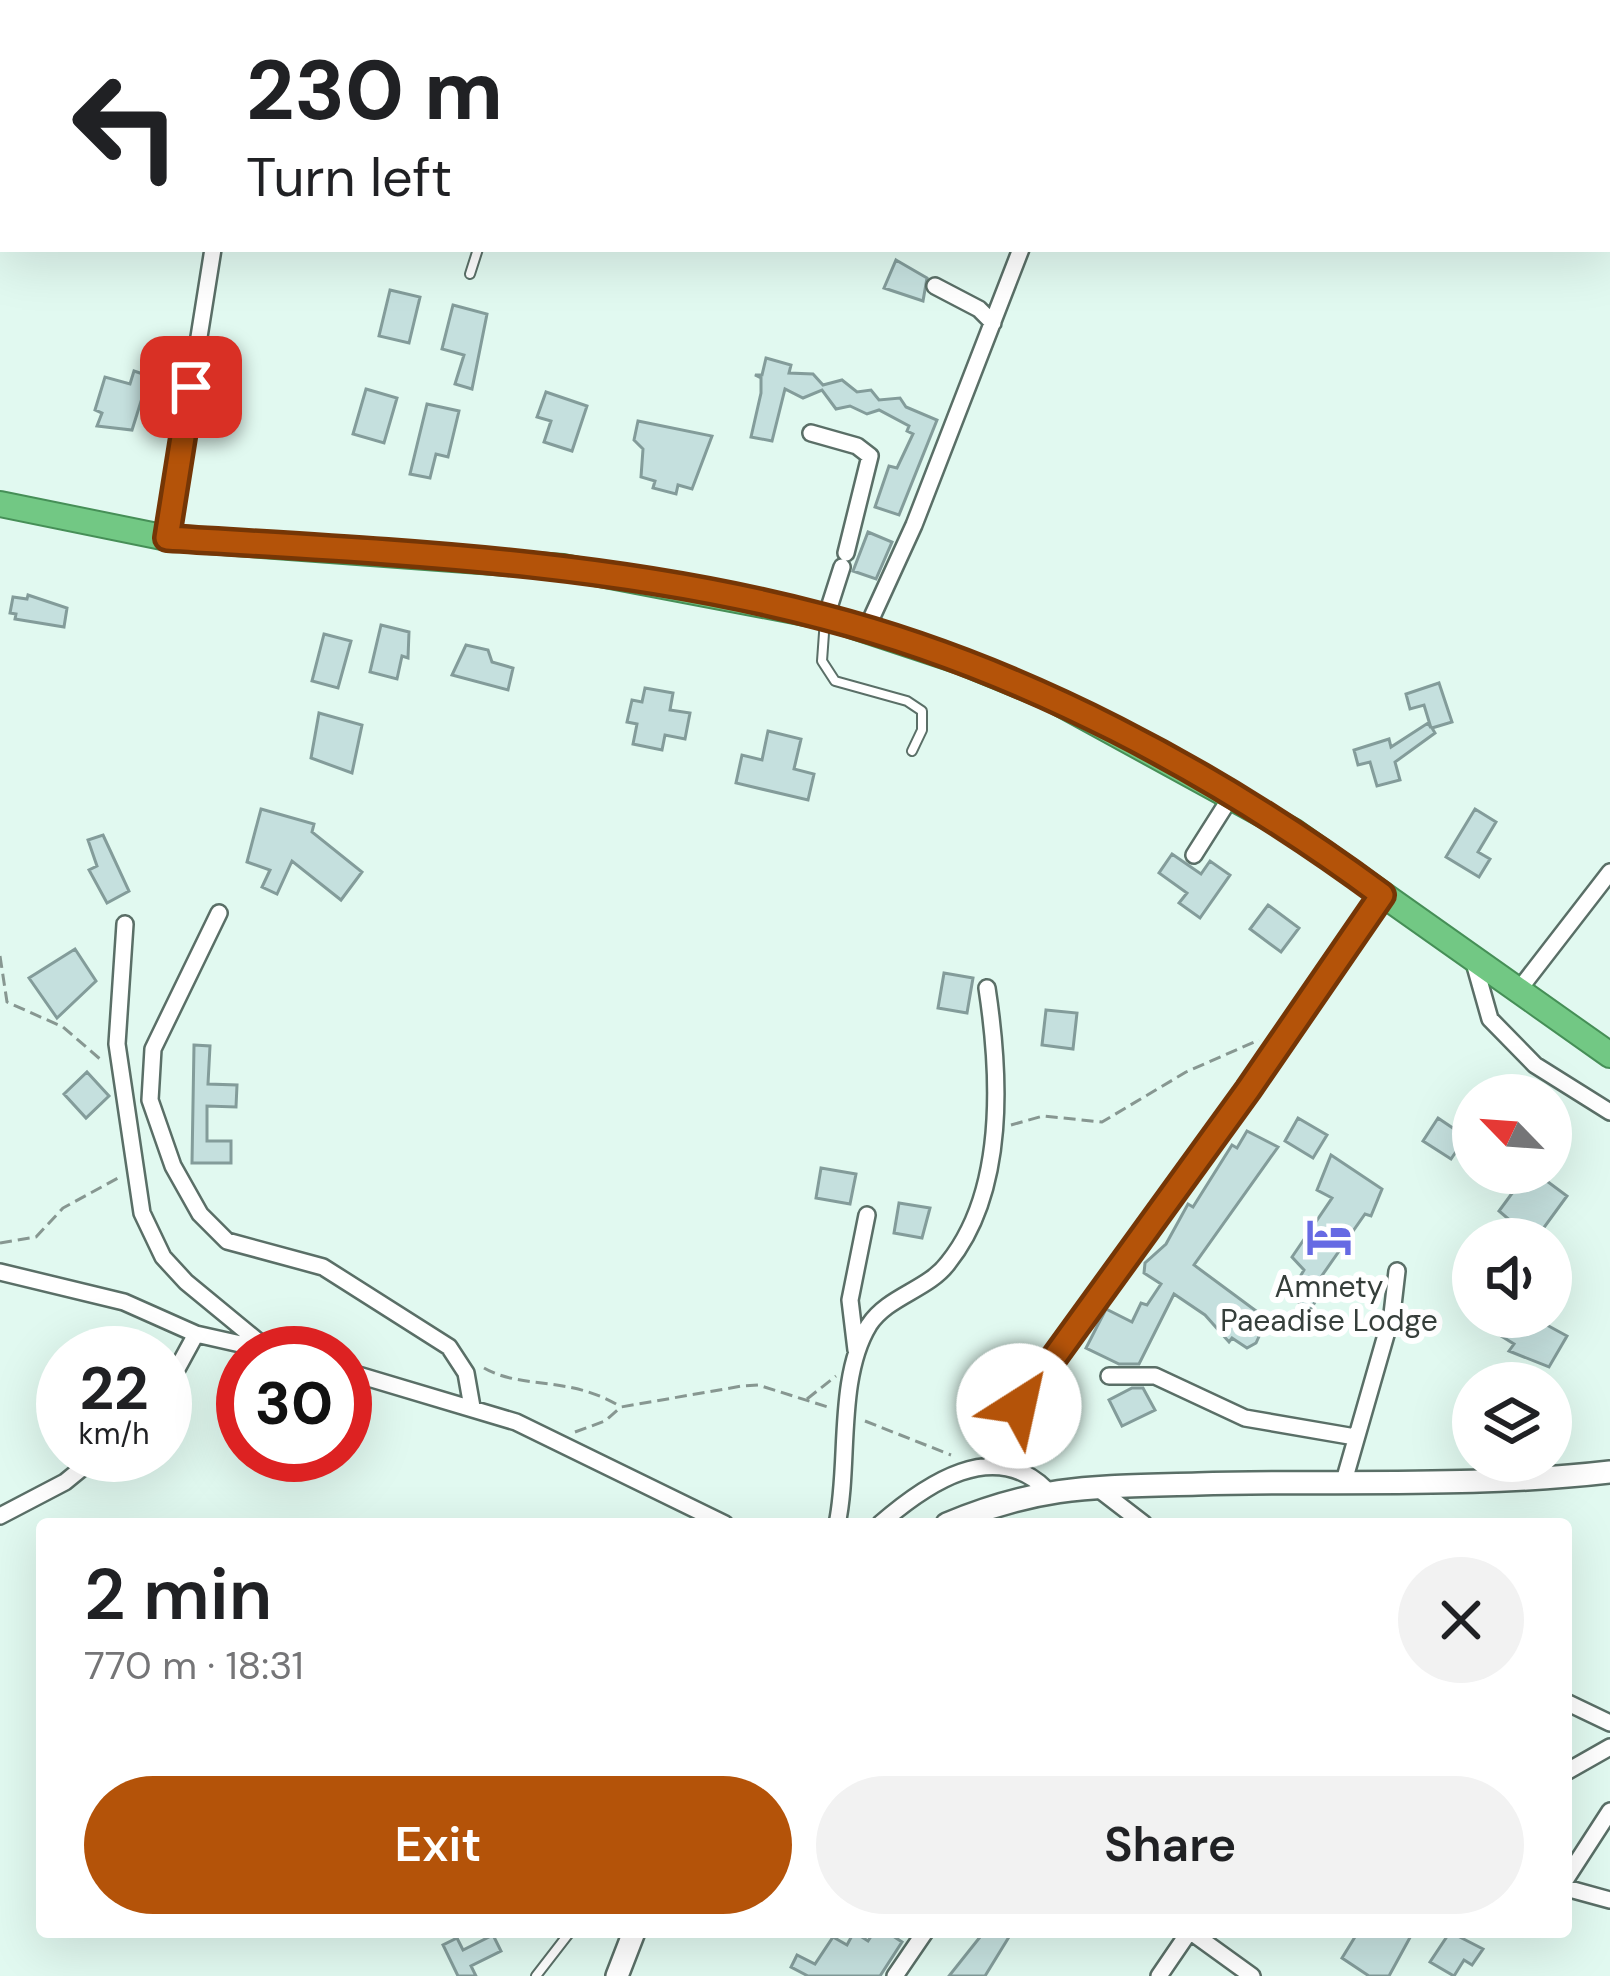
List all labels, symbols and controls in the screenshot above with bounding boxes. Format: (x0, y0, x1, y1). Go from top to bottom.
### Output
text: 230 m (246, 36, 503, 145)
icon: left (48, 48, 204, 204)
text: Turn left (246, 142, 452, 213)
pin (140, 336, 242, 438)
icon: arrive (158, 354, 224, 420)
north arrow (1452, 1074, 1572, 1194)
map controls (1452, 1074, 1572, 1482)
hotel icon: Amnety Paeadise Lodge (1304, 1212, 1354, 1262)
button: sound (1452, 1218, 1572, 1338)
place label: Amnety Paeadise Lodge (1220, 1267, 1438, 1340)
speed limit sign: 30 (216, 1326, 372, 1482)
position arrow (956, 1343, 1082, 1469)
text: 22 (79, 1349, 149, 1428)
button: layers (1452, 1362, 1572, 1482)
text: km/h (79, 1414, 149, 1453)
text: 2 min (84, 1548, 272, 1641)
button: close (1398, 1557, 1524, 1683)
text: 770 m · 18:31 (84, 1640, 304, 1691)
button: Exit (84, 1776, 792, 1914)
button: Share (816, 1776, 1524, 1914)

